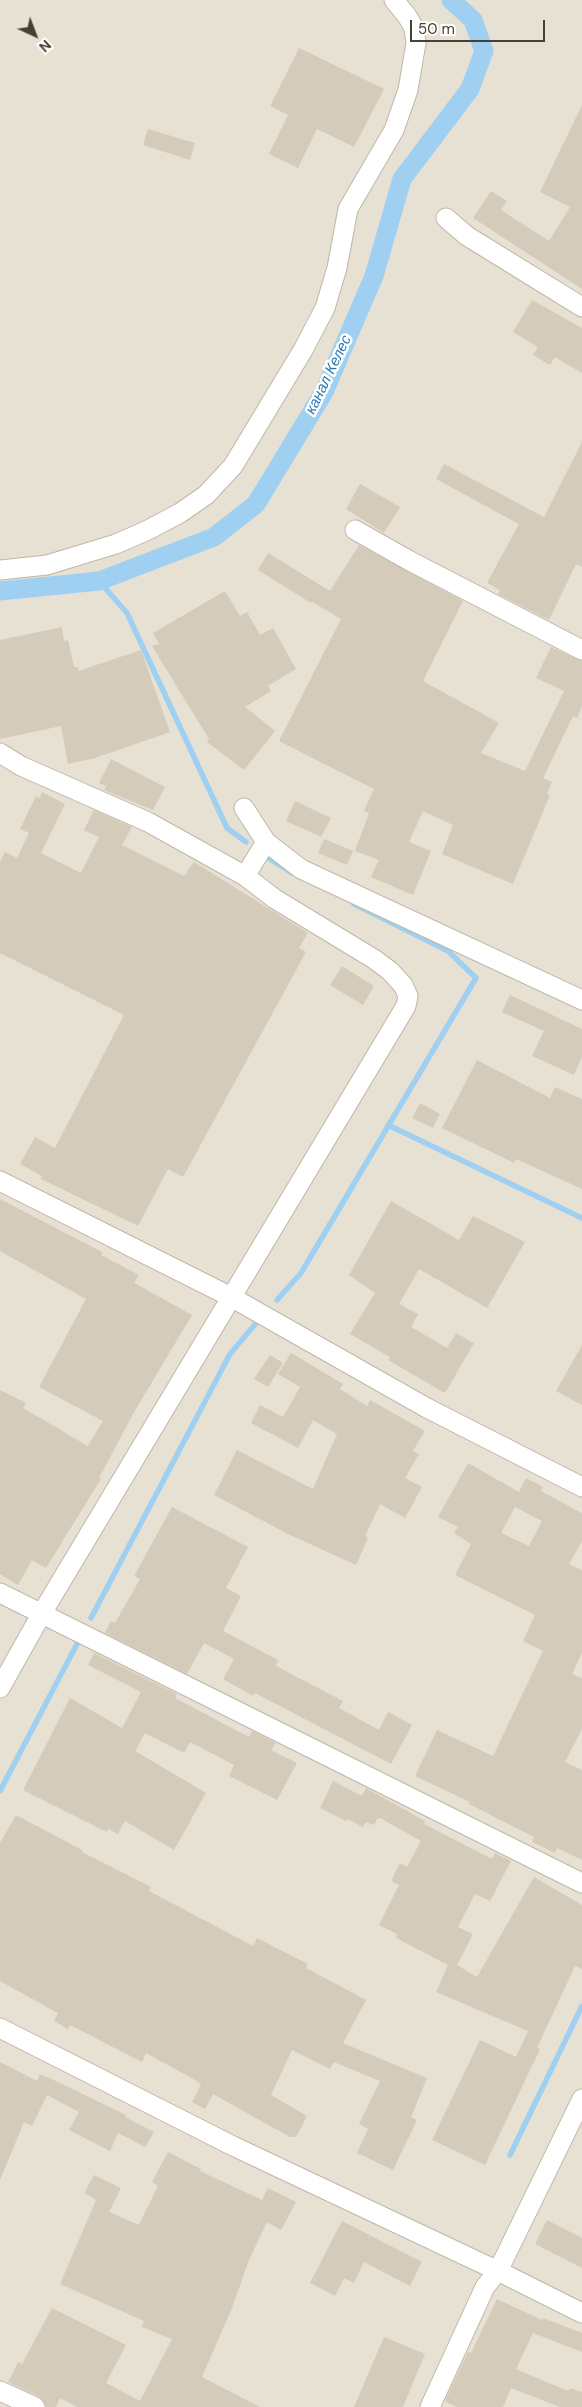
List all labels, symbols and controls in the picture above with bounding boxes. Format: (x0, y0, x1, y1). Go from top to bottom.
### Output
north arrow (10, 10, 60, 60)
scale bar (412, 10, 547, 42)
text: 50 m (418, 19, 455, 39)
text: N (35, 36, 55, 56)
water label: канал Келес (302, 333, 356, 417)

